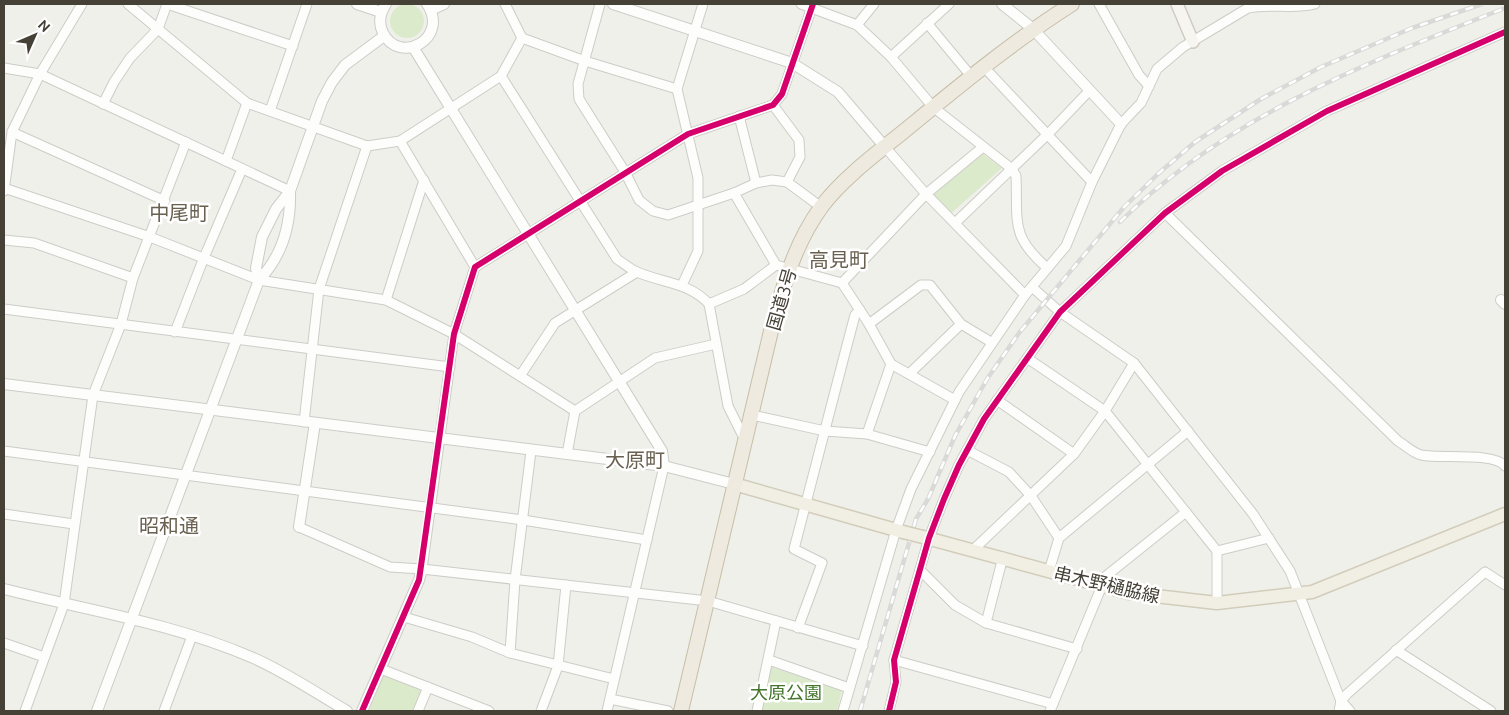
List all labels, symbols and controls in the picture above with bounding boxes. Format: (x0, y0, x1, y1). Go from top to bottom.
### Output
north arrow (10, 10, 60, 60)
text: N (35, 16, 54, 35)
district label: 中尾町 (149, 201, 209, 224)
district label: 高見町 (809, 248, 869, 271)
street label: 国道3号 (763, 265, 799, 333)
district label: 大原町 (605, 448, 665, 471)
district label: 昭和通 (139, 514, 199, 537)
street label: 串木野樋脇線 (1052, 562, 1162, 606)
park label: 大原公園 (750, 682, 822, 702)

